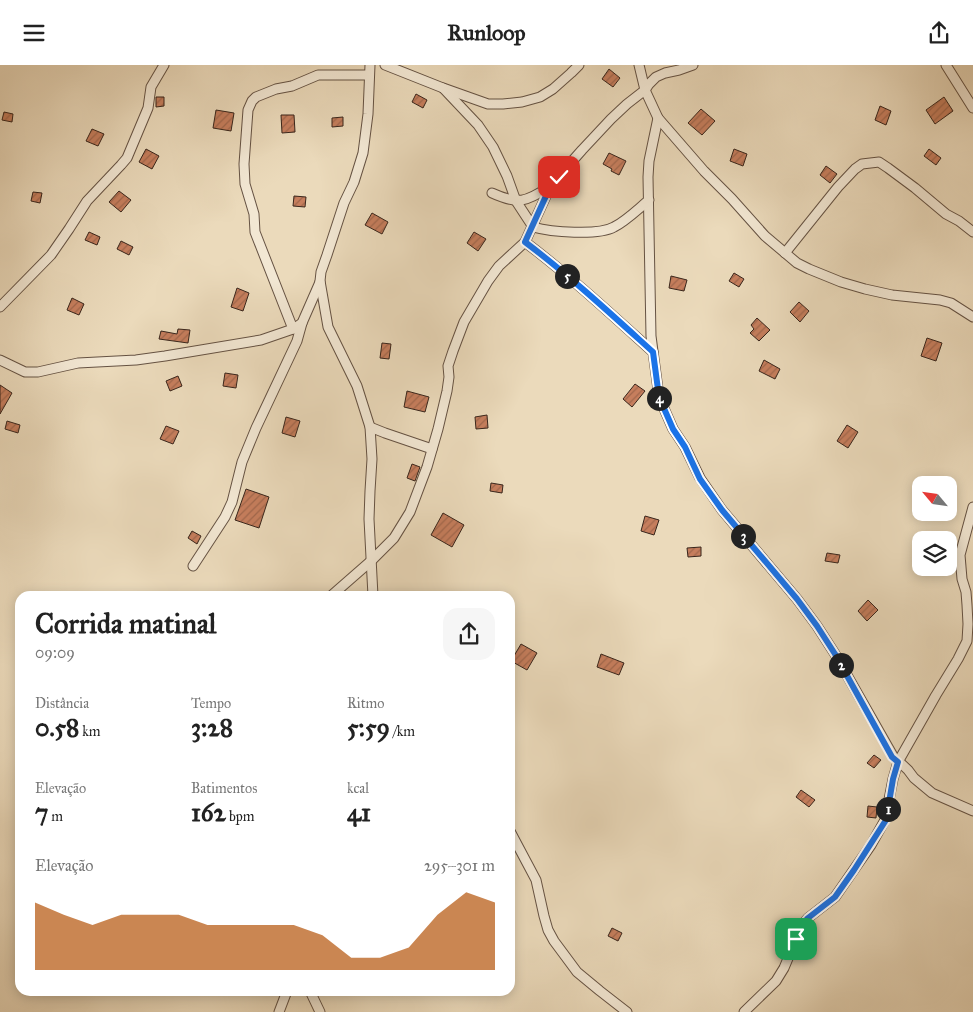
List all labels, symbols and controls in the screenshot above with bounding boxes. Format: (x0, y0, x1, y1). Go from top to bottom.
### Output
icon: menu (20, 19, 48, 47)
text: Runloop (447, 19, 526, 46)
icon: share (925, 19, 953, 47)
pin (538, 156, 580, 198)
icon: check (545, 163, 573, 191)
pin: 5 (554, 263, 580, 289)
text: 5 (564, 268, 571, 285)
pin: 4 (646, 385, 672, 411)
text: 4 (656, 390, 663, 407)
north arrow (912, 476, 958, 521)
map controls (912, 476, 957, 576)
pin: 3 (730, 523, 756, 549)
text: 3 (741, 528, 746, 545)
button: layers (912, 531, 957, 576)
text: Corrida matinal (35, 606, 216, 641)
button: share (443, 608, 495, 660)
text: 09:09 (35, 643, 75, 662)
pin: 2 (828, 653, 854, 677)
text: 2 (838, 657, 845, 674)
text: Distância (35, 695, 89, 712)
text: Tempo (191, 695, 231, 712)
text: Ritmo (347, 695, 384, 712)
text: 0.58 (35, 712, 79, 743)
text: 3:28 (191, 712, 233, 743)
text: 5:59 (347, 712, 390, 743)
text: km (79, 723, 101, 740)
text: /km (390, 723, 415, 740)
text: Elevação (35, 780, 86, 797)
text: Batimentos (191, 780, 257, 797)
text: kcal (347, 780, 369, 797)
text: 7 (35, 797, 48, 828)
text: 162 (191, 797, 226, 828)
text: 41 (347, 797, 371, 828)
pin: 1 (876, 797, 900, 821)
text: 1 (886, 801, 891, 818)
text: m (48, 808, 63, 825)
text: bpm (226, 808, 254, 825)
text: Elevação (35, 856, 93, 875)
text: 295–301 m (424, 856, 495, 875)
pin (775, 918, 817, 960)
icon: arrive (782, 925, 810, 953)

